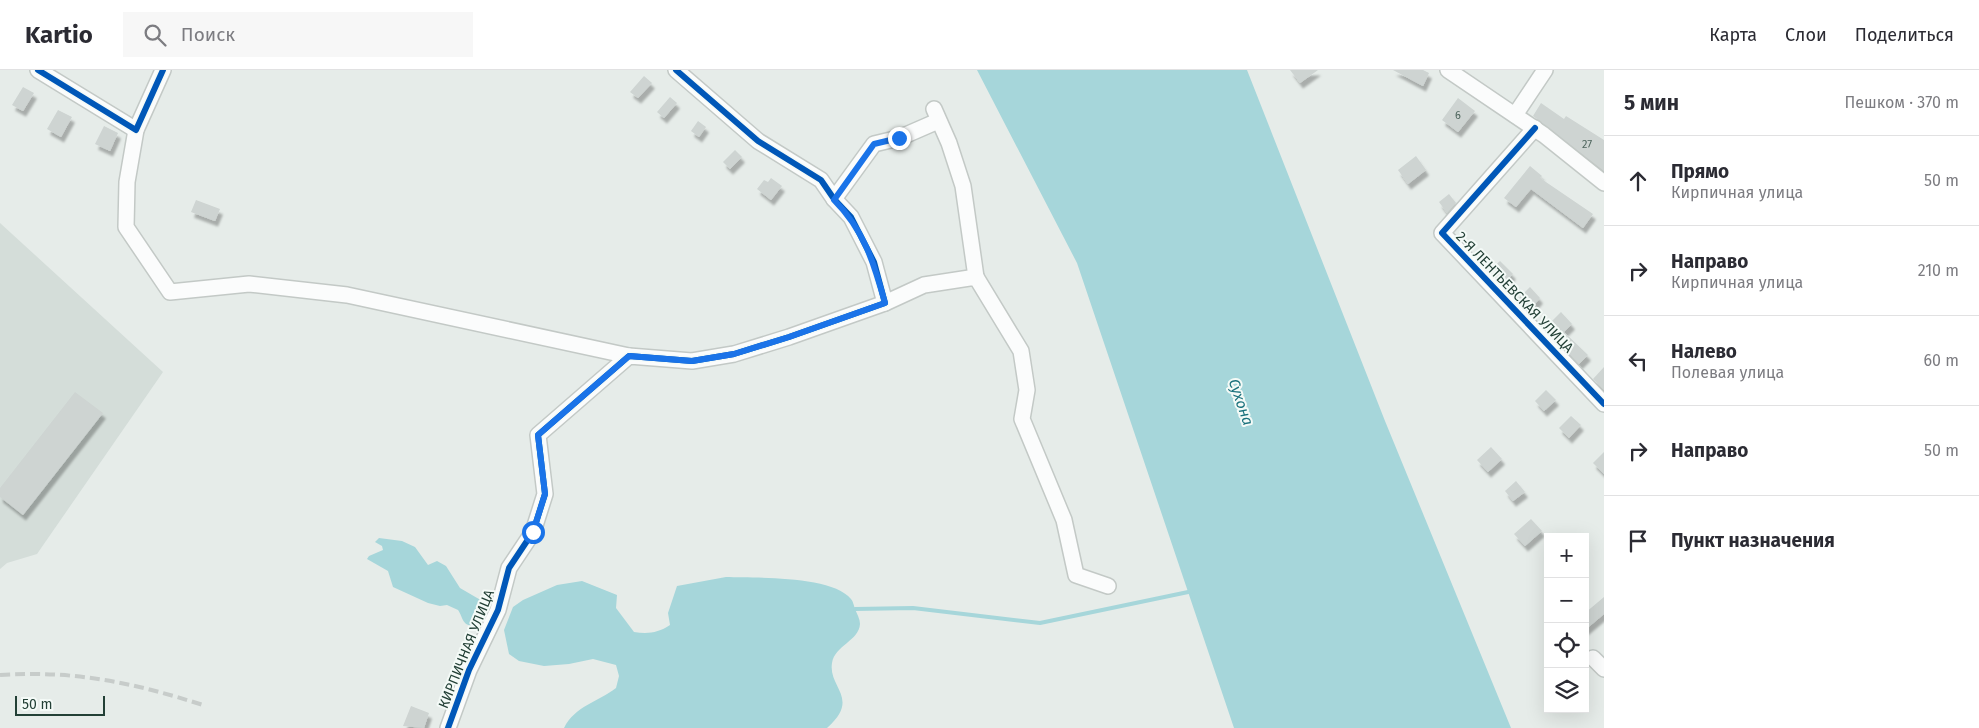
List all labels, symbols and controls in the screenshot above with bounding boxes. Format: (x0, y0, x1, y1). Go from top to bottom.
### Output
search box (123, 12, 473, 57)
text: Kartio (25, 21, 93, 49)
icon: search (141, 21, 169, 49)
text: Поиск (181, 23, 235, 46)
text: Карта (1709, 24, 1757, 46)
text: Слои (1785, 24, 1827, 46)
text: Поделиться (1855, 24, 1954, 46)
text: 5 мин (1624, 90, 1679, 116)
text: Пешком · 370 m (1844, 93, 1959, 112)
house number: 6 (1455, 109, 1461, 122)
route end (888, 127, 911, 150)
house number: 27 (1582, 138, 1592, 151)
text: Прямо (1671, 160, 1729, 183)
icon: ahead (1624, 167, 1652, 195)
text: 50 m (1924, 171, 1959, 190)
text: Кирпичная улица (1671, 183, 1803, 202)
street label: 2-Я ЛЕНТЬЕВСКАЯ УЛИЦА (1452, 228, 1577, 356)
text: Направо (1671, 250, 1748, 273)
icon: right (1624, 257, 1652, 285)
text: 210 m (1918, 261, 1959, 280)
text: Кирпичная улица (1671, 273, 1803, 292)
text: Налево (1671, 340, 1737, 363)
icon: left (1624, 347, 1652, 375)
text: 60 m (1924, 351, 1959, 370)
text: Полевая улица (1671, 363, 1784, 382)
water label: Сухона (1225, 376, 1257, 428)
icon: right (1624, 437, 1652, 465)
text: Направо (1671, 439, 1748, 462)
text: 50 m (1924, 441, 1959, 460)
route start (522, 521, 545, 544)
icon: arrive (1624, 527, 1652, 555)
text: Пункт назначения (1671, 529, 1835, 552)
map controls (1544, 533, 1589, 713)
button: + (1544, 533, 1589, 578)
button: − (1544, 578, 1589, 623)
street label: КИРПИЧНАЯ УЛИЦА (435, 587, 498, 711)
button: locate (1544, 623, 1589, 668)
button: layers (1544, 668, 1589, 713)
scale bar (15, 693, 105, 716)
text: 50 m (22, 696, 53, 713)

